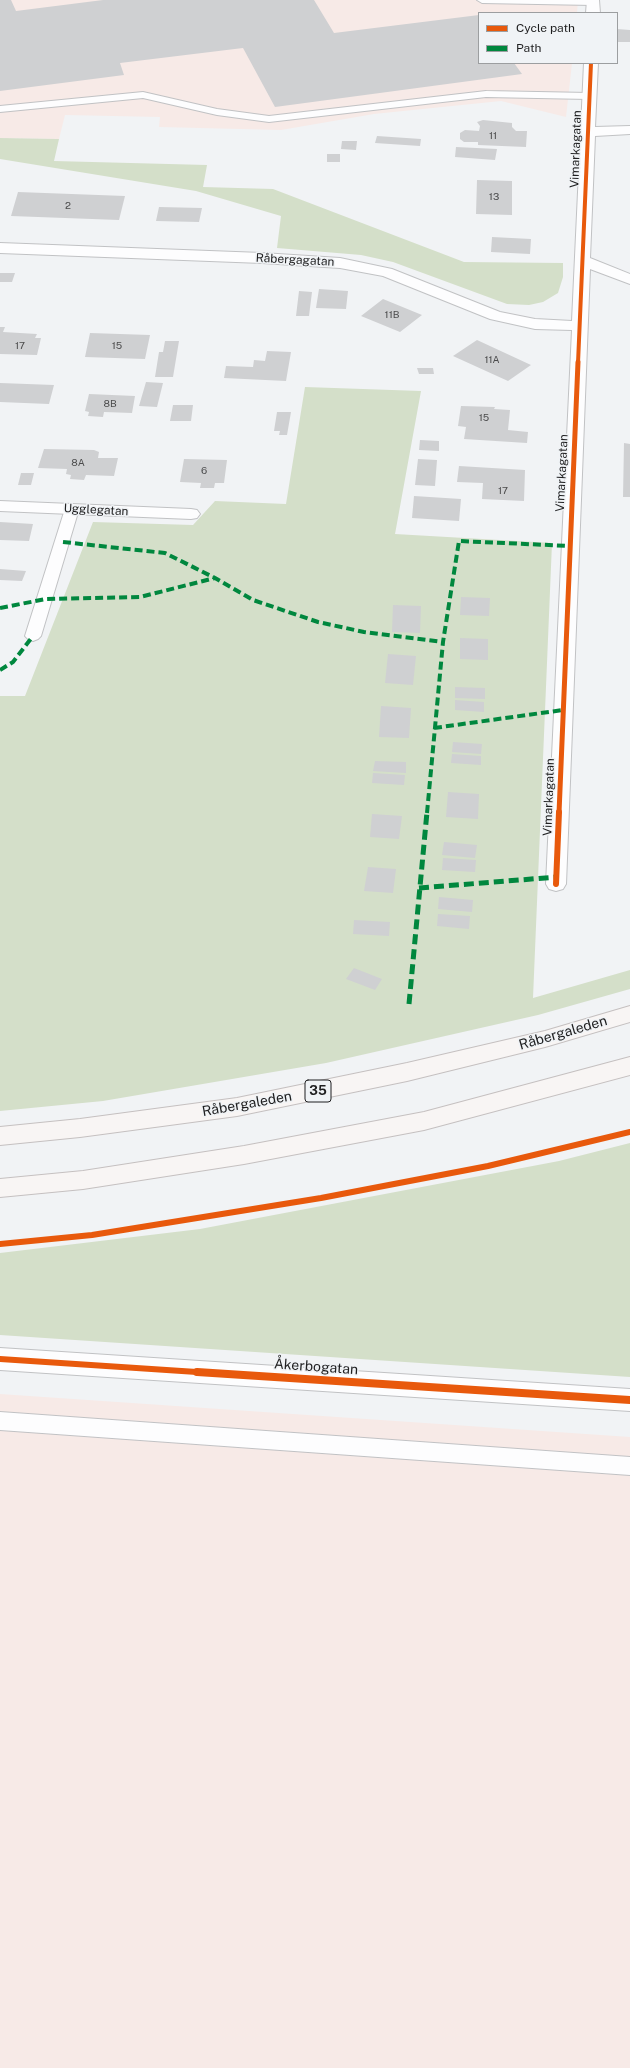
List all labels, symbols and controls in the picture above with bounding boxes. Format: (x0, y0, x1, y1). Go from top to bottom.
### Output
legend (478, 12, 618, 64)
text: Cycle path (516, 21, 575, 35)
text: Path (516, 41, 542, 55)
street label: Vimarkagatan (567, 110, 585, 188)
house number: 11 (489, 130, 497, 142)
house number: 13 (489, 191, 499, 203)
house number: 2 (65, 200, 71, 212)
street label: Råbergagatan (255, 251, 335, 269)
house number: 11B (385, 309, 399, 321)
house number: 17 (15, 340, 25, 352)
house number: 15 (112, 340, 122, 352)
house number: 11A (484, 354, 500, 366)
house number: 8B (103, 398, 117, 410)
house number: 15 (479, 412, 489, 424)
street label: Vimarkagatan (553, 434, 571, 512)
house number: 8A (71, 457, 85, 469)
house number: 6 (201, 465, 207, 477)
house number: 17 (498, 485, 508, 497)
street label: Ugglegatan (63, 501, 129, 519)
street label: Vimarkagatan (540, 758, 558, 836)
street label: Råbergaleden (517, 1012, 609, 1054)
road number: 35 (305, 1080, 331, 1102)
street label: Råbergaleden (201, 1088, 293, 1120)
street label: Åkerbogatan (273, 1356, 359, 1378)

